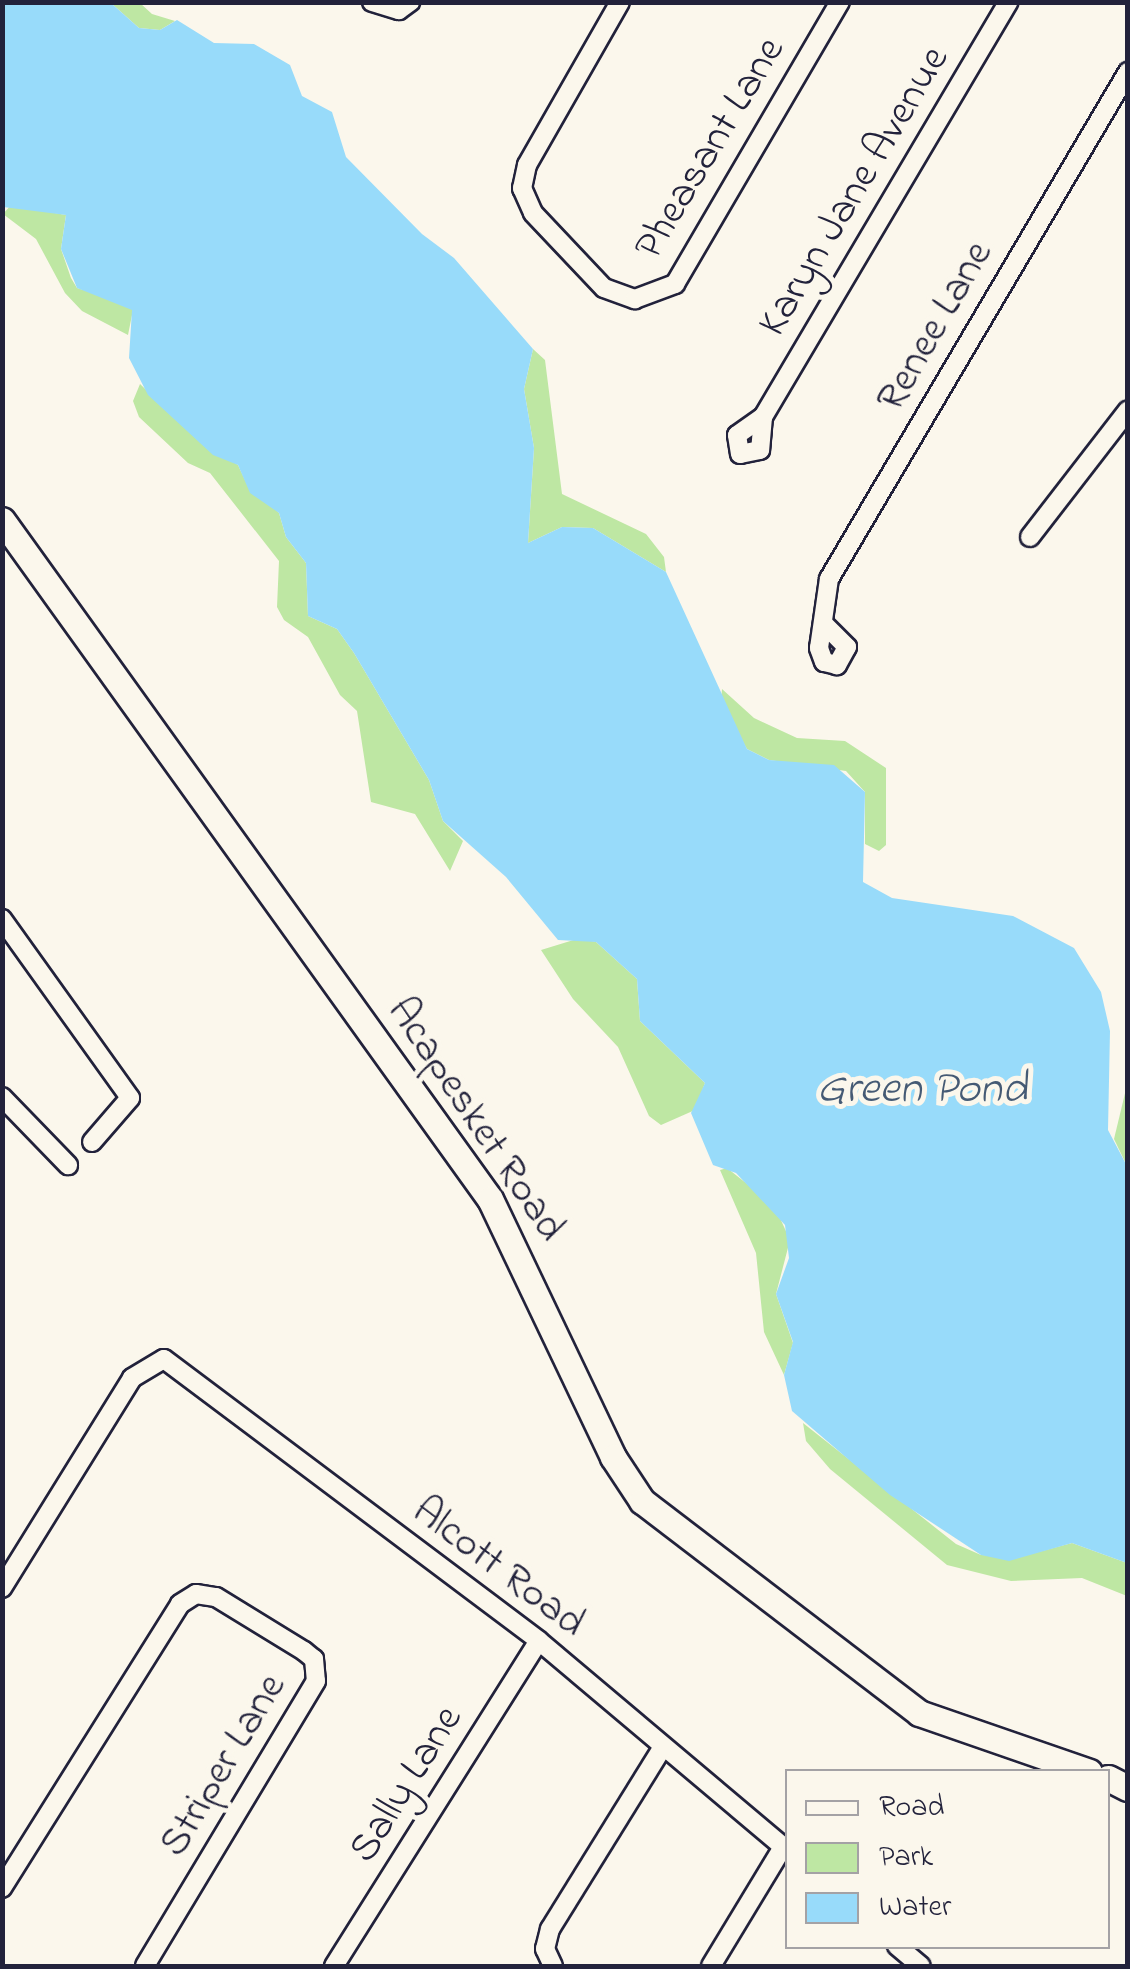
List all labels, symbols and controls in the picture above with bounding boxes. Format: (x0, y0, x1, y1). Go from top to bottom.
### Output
street label: Pheasant Lane (625, 29, 797, 269)
street label: Karyn Jane Avenue (749, 38, 961, 346)
street label: Renee Lane (867, 233, 1005, 421)
street label: Acapesket Road (375, 988, 575, 1252)
water label: Green Pond (817, 1064, 1027, 1118)
street label: Alcott Road (402, 1487, 594, 1649)
street label: Striper Lane (150, 1665, 298, 1867)
street label: Sally Lane (339, 1697, 475, 1873)
legend (785, 1769, 1110, 1949)
text: Road (879, 1786, 944, 1830)
text: Park (879, 1836, 933, 1880)
text: Water (879, 1886, 951, 1930)

